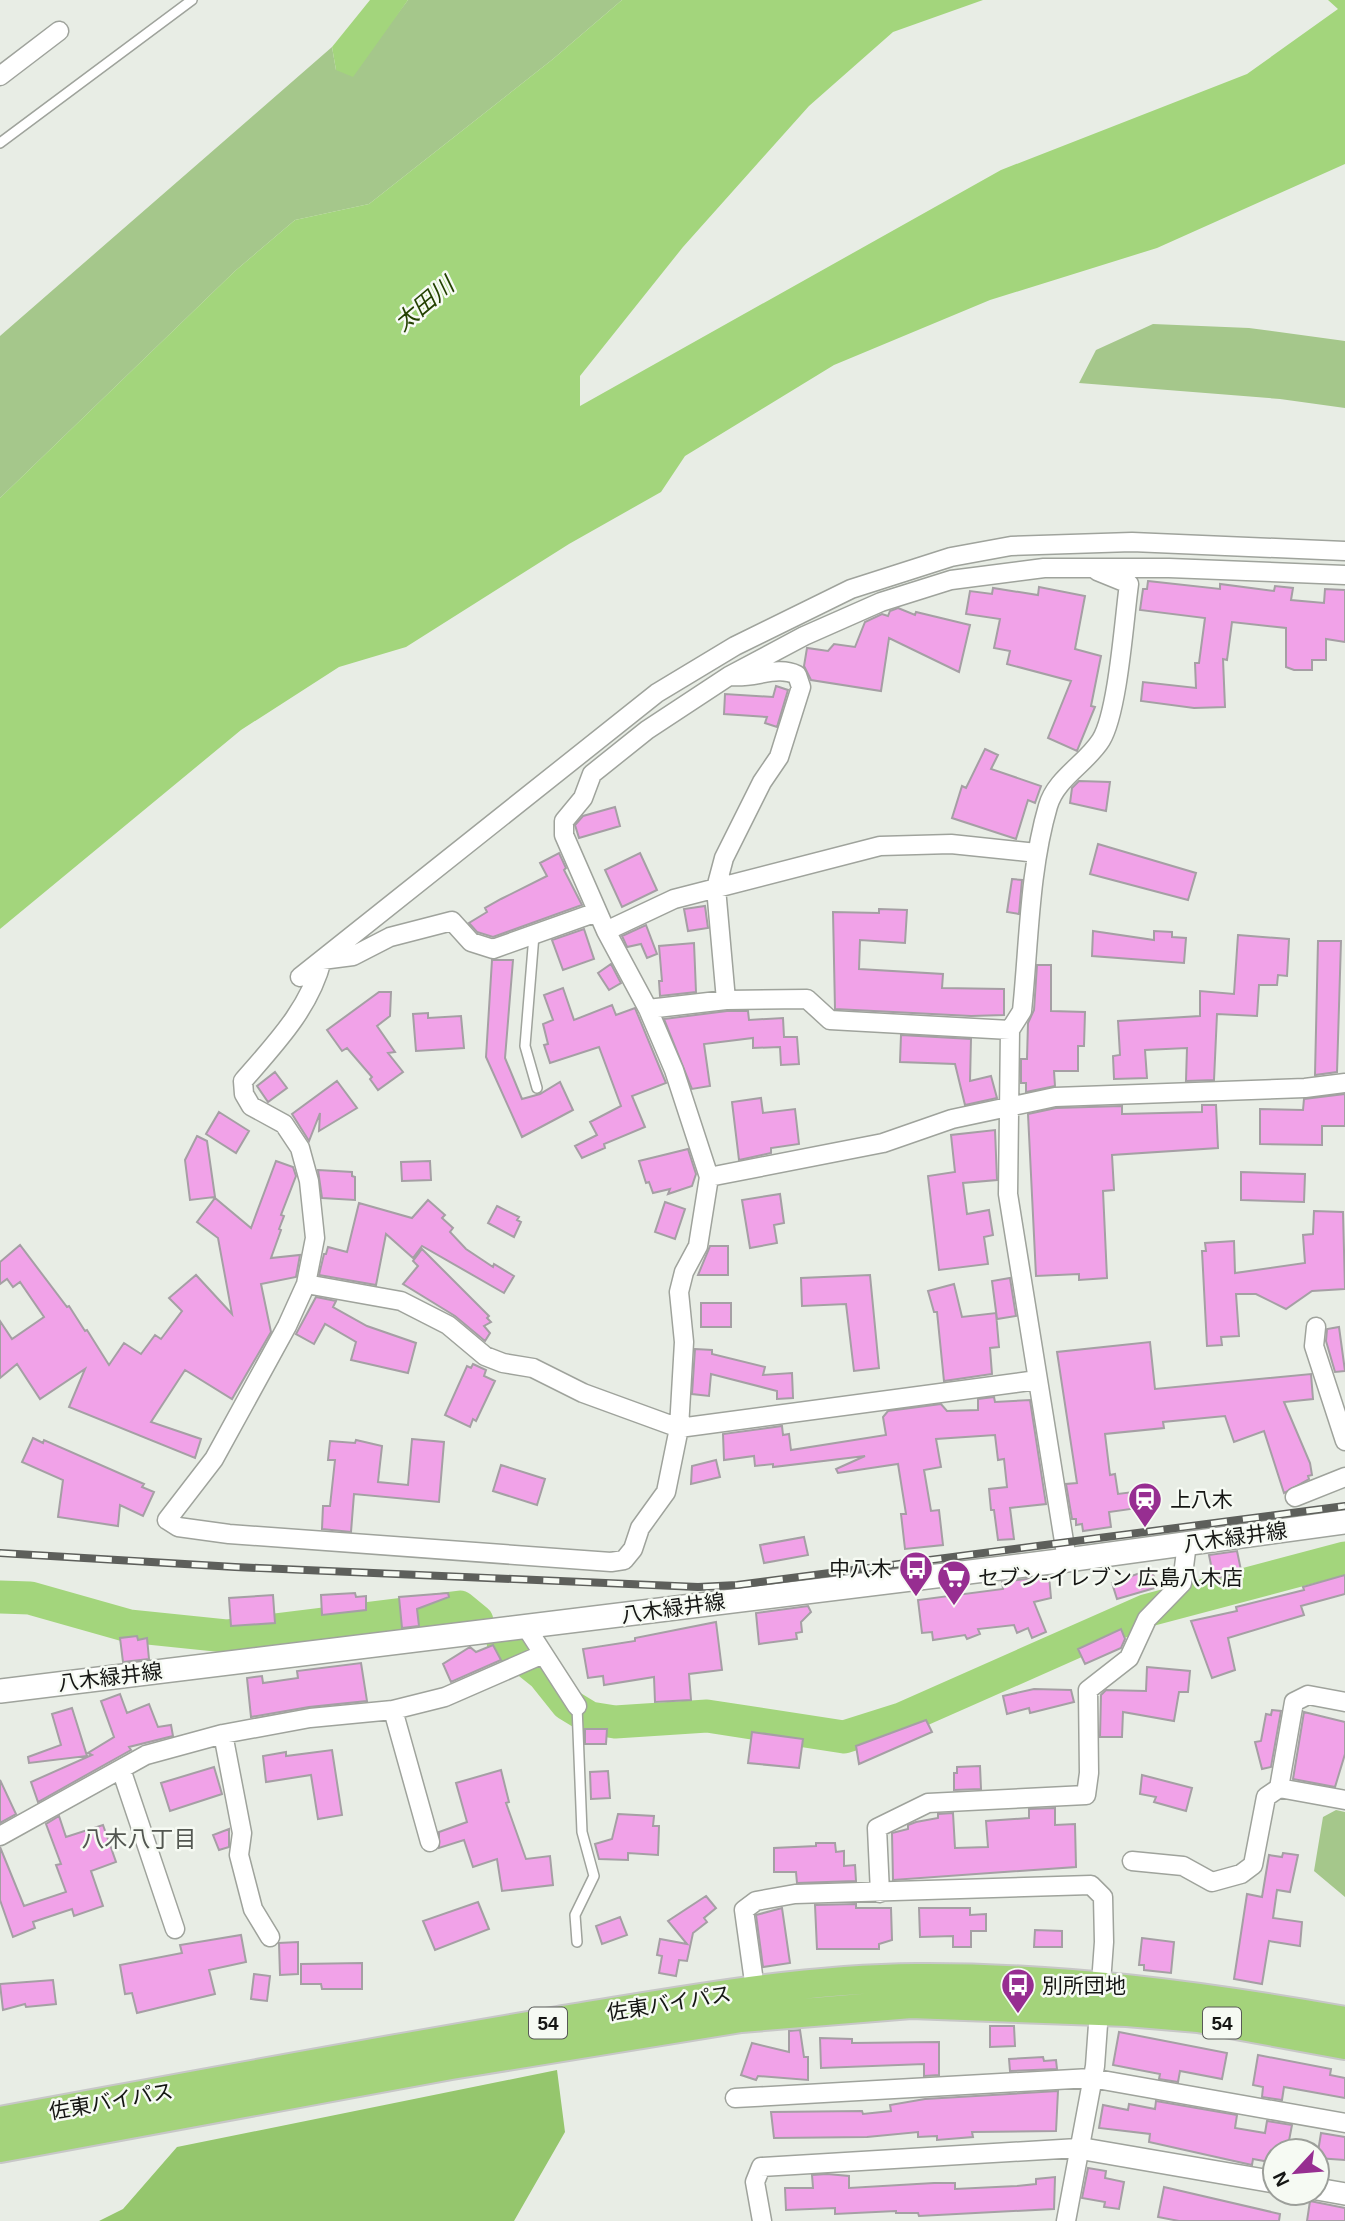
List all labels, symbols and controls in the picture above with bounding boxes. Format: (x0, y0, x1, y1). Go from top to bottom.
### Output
water label: 太田川 (389, 270, 461, 336)
station icon: 上八木 (1126, 1480, 1164, 1529)
place label: 上八木 (1170, 1488, 1233, 1511)
street label: 八木緑井線 (1181, 1518, 1289, 1556)
bus stop icon: 中八木 (897, 1549, 935, 1598)
place label: 中八木 (829, 1557, 892, 1580)
supermarket icon: セブン-イレブン 広島八木店 (935, 1558, 973, 1607)
place label: セブン-イレブン 広島八木店 (978, 1566, 1243, 1589)
street label: 八木緑井線 (619, 1589, 727, 1627)
street label: 八木緑井線 (56, 1659, 164, 1695)
district label: 八木八丁目 (82, 1826, 197, 1852)
bus stop icon: 別所団地 (999, 1966, 1037, 2015)
place label: 別所団地 (1042, 1974, 1126, 1997)
street label: 佐東バイパス (605, 1982, 733, 2024)
road number: 54 (529, 2008, 567, 2038)
road number: 54 (1203, 2008, 1241, 2038)
street label: 佐東バイパス (47, 2079, 175, 2123)
north arrow (1261, 2137, 1331, 2207)
text: N (1269, 2168, 1294, 2190)

